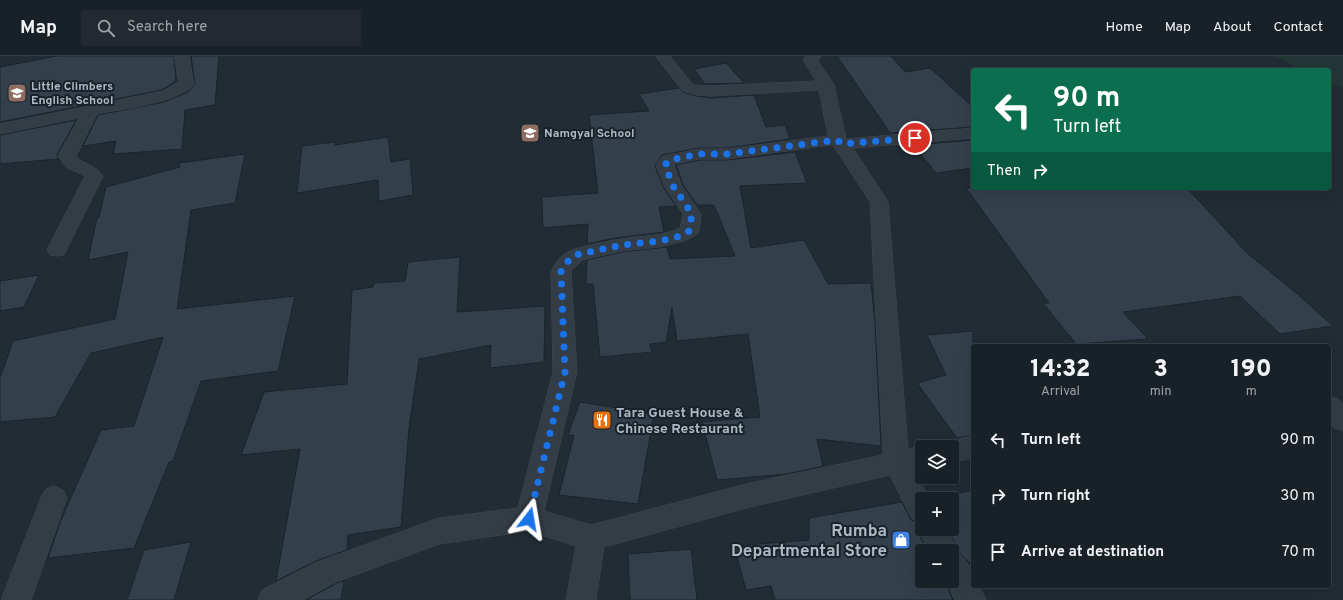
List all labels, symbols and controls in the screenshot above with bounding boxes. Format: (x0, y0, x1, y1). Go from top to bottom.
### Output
search box (81, 10, 361, 46)
text: Map (20, 16, 57, 40)
icon: search (95, 17, 117, 39)
text: Search here (127, 18, 207, 37)
text: Home (1106, 19, 1143, 36)
text: Map (1165, 19, 1191, 36)
text: About (1213, 19, 1252, 36)
text: Contact (1274, 19, 1323, 36)
place label: Little Climbers English School (31, 79, 113, 109)
text: 90 m (1053, 81, 1120, 117)
school or university icon: Little Climbers English School (6, 82, 28, 104)
icon: left (987, 84, 1039, 136)
text: Turn left (1053, 116, 1121, 139)
pin (898, 121, 932, 155)
school or university icon: Namgyal School (519, 122, 541, 144)
place label: Namgyal School (544, 126, 635, 142)
icon: arrive (904, 127, 926, 149)
icon: right (1029, 160, 1051, 182)
text: Then (987, 162, 1021, 181)
text: 14:32 (1030, 355, 1091, 385)
text: 3 (1153, 355, 1168, 385)
text: 190 (1231, 355, 1272, 385)
text: Arrival (1041, 384, 1080, 400)
text: min (1150, 384, 1171, 400)
text: m (1246, 384, 1257, 400)
place label: Tara Guest House & Chinese Restaurant (616, 405, 744, 438)
restaurant icon: Tara Guest House & Chinese Restaurant (591, 409, 613, 431)
icon: left (987, 429, 1009, 451)
text: Turn left (1021, 431, 1081, 450)
text: 90 m (1280, 431, 1315, 450)
map controls (915, 440, 959, 588)
button: layers (915, 440, 959, 484)
icon: right (987, 485, 1009, 507)
text: Turn right (1021, 487, 1090, 506)
text: 30 m (1280, 487, 1315, 506)
button: + (915, 492, 959, 536)
position arrow (508, 498, 550, 540)
place label: Rumba Departmental Store (731, 521, 887, 563)
shop icon: Rumba Departmental Store (890, 529, 912, 551)
icon: arrive (987, 541, 1009, 563)
text: Arrive at destination (1021, 543, 1164, 562)
text: 70 m (1282, 543, 1315, 562)
button: − (915, 544, 959, 588)

